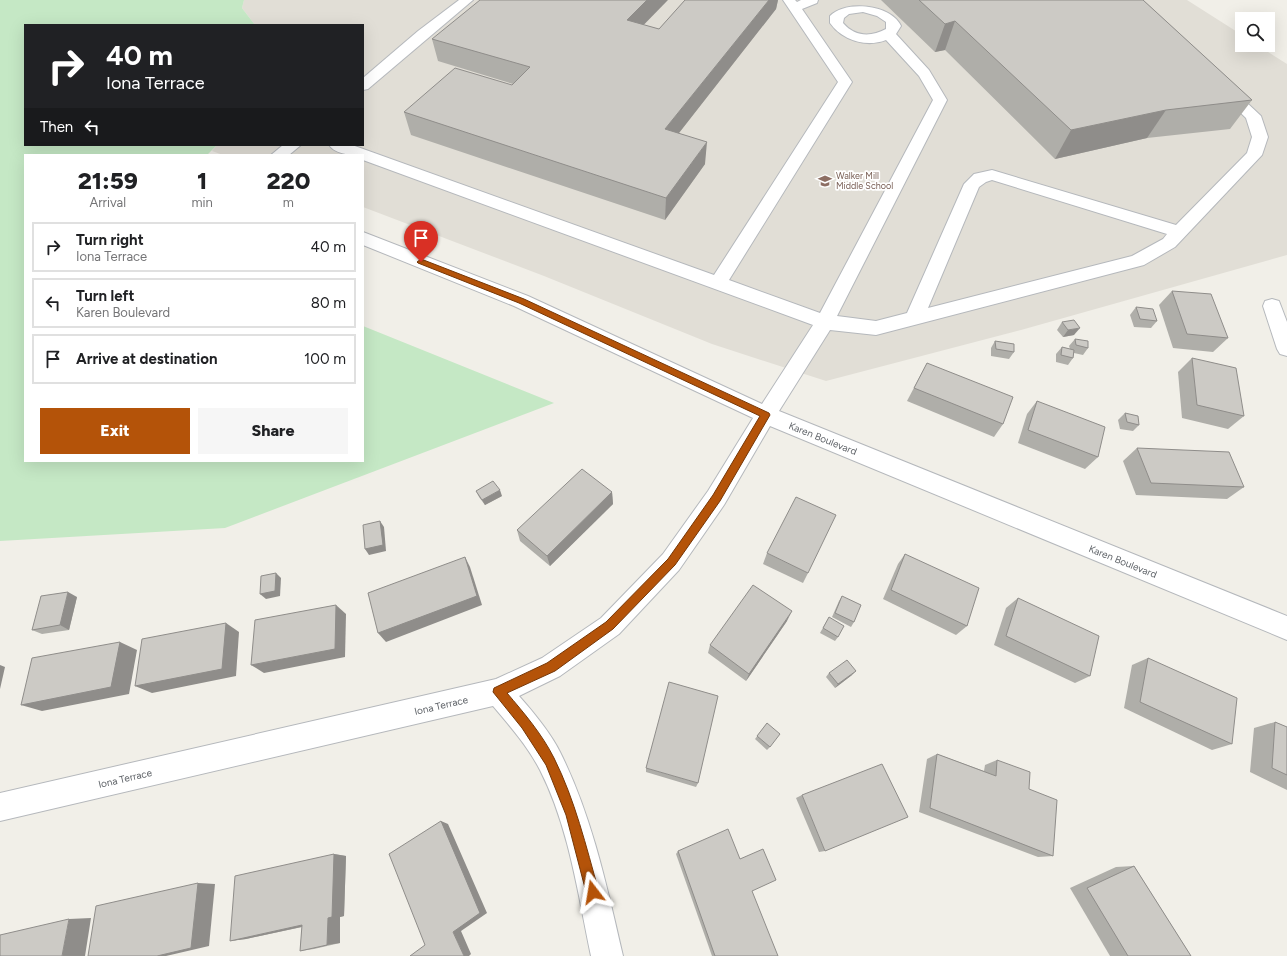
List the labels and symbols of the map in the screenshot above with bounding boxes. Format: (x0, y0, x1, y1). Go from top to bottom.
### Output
place label: Walker Mill Middle School (836, 170, 893, 191)
school or university icon: Walker Mill Middle School (817, 173, 833, 189)
pin (404, 221, 438, 262)
street label: Karen Boulevard (787, 419, 859, 458)
street label: Karen Boulevard (1087, 542, 1159, 581)
street label: Iona Terrace (413, 693, 470, 718)
street label: Iona Terrace (97, 766, 154, 791)
position arrow (572, 871, 614, 913)

